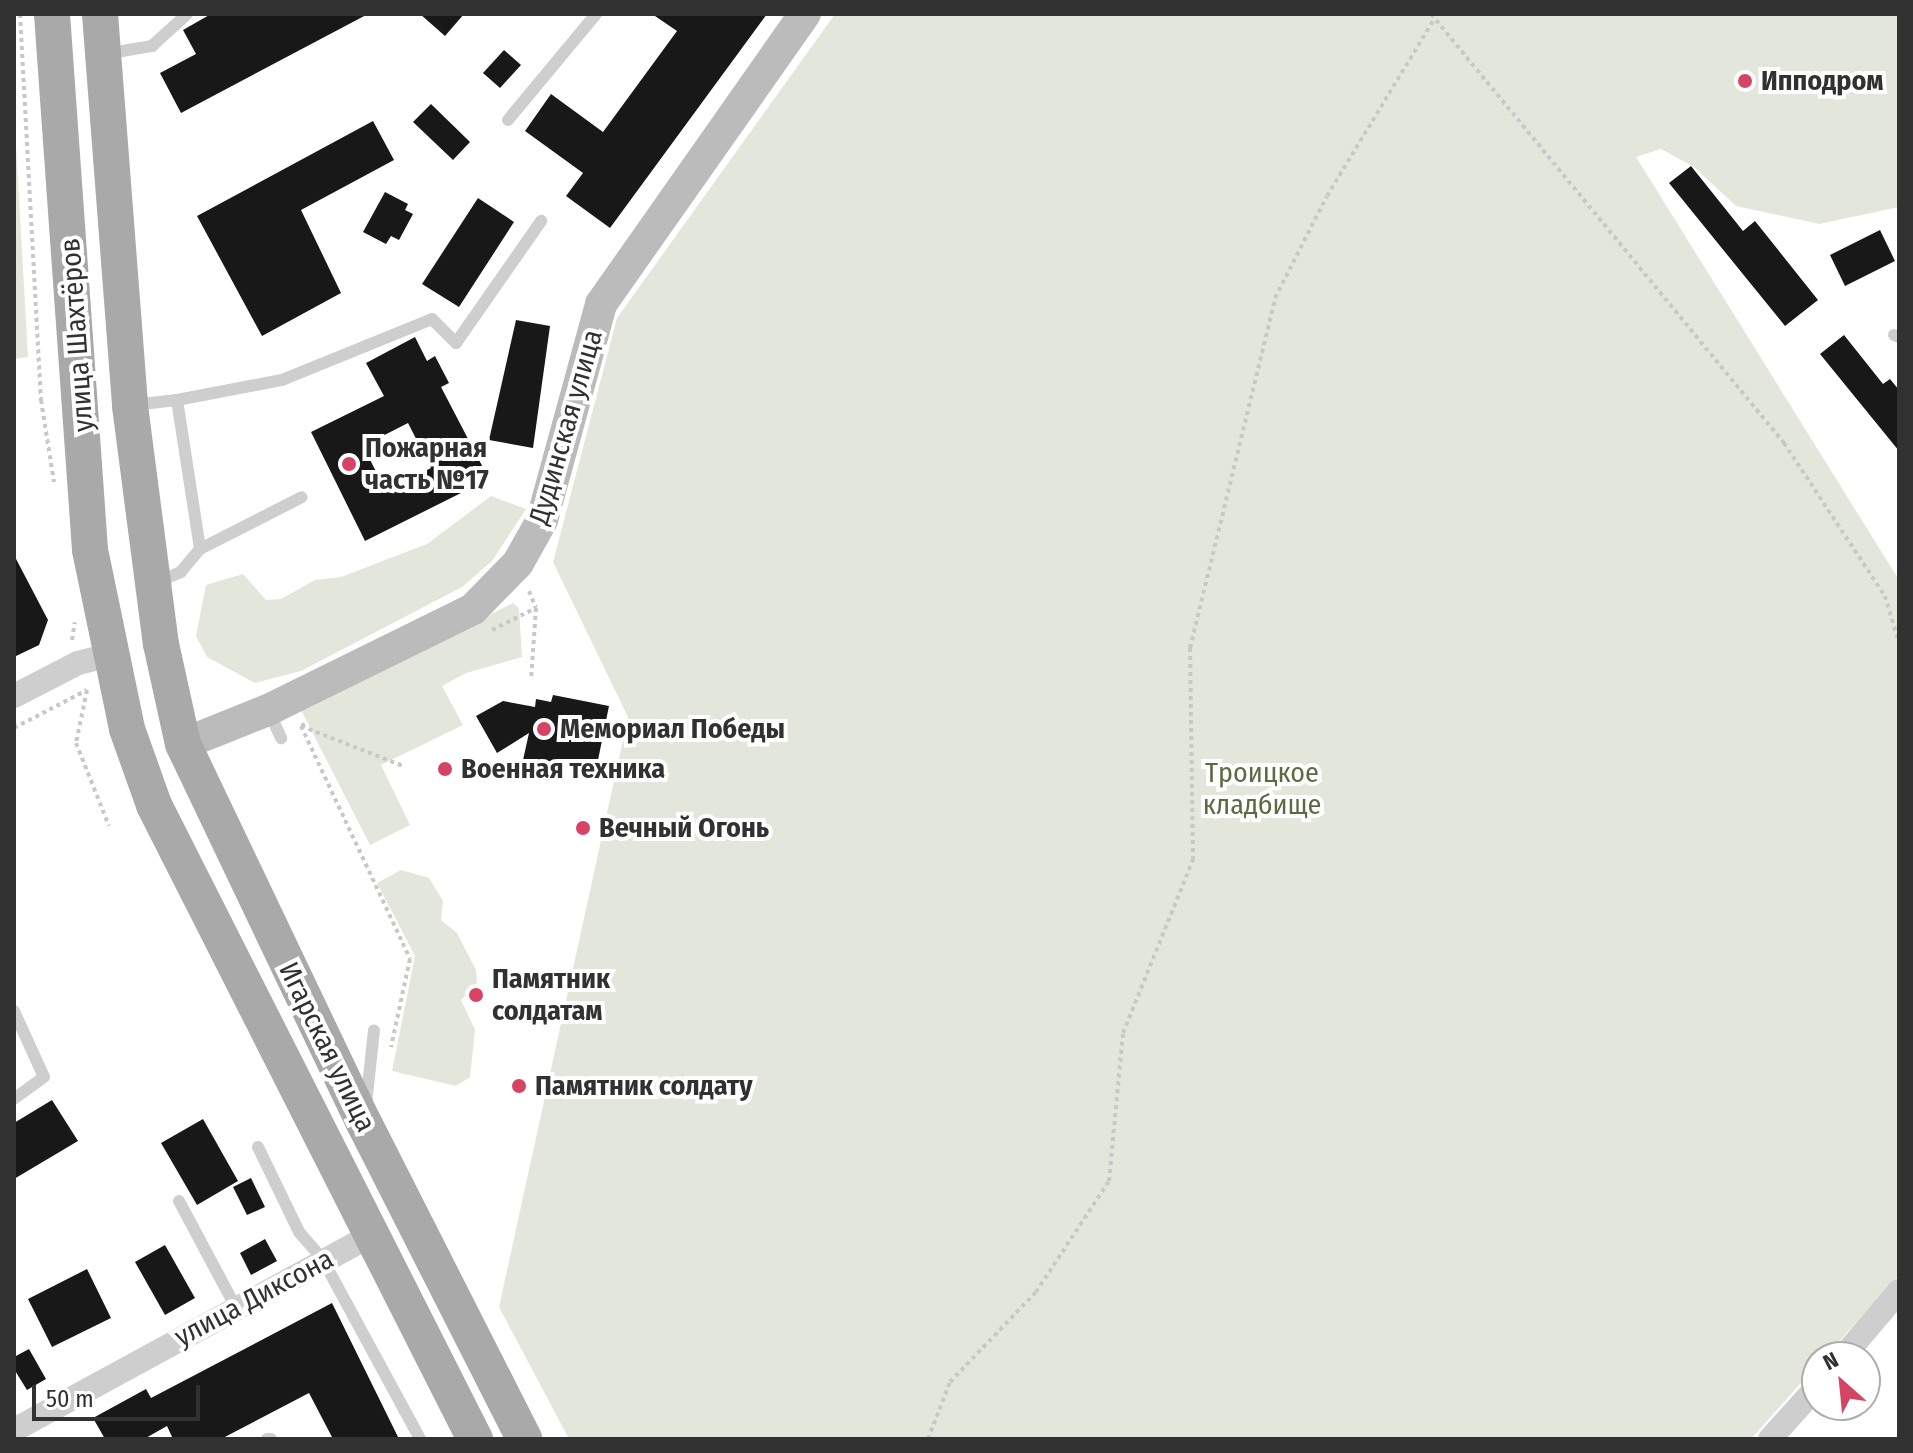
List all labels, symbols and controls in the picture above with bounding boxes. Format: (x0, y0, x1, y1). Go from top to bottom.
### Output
place label: Ипподром (1761, 64, 1884, 98)
marker: Ипподром (1736, 72, 1754, 90)
street label: улица Шахтёров (53, 237, 101, 433)
street label: Дудинская улица (522, 326, 610, 528)
place label: Пожарная часть №17 (365, 431, 489, 497)
marker: Пожарная часть №17 (340, 455, 358, 473)
place label: Мемориал Победы (560, 712, 785, 746)
marker: Мемориал Победы (535, 720, 553, 738)
place label: Военная техника (461, 752, 665, 786)
park label: Троицкое кладбище (1203, 756, 1321, 822)
marker: Военная техника (436, 760, 454, 778)
place label: Вечный Огонь (599, 811, 769, 845)
marker: Вечный Огонь (574, 819, 592, 837)
street label: Игарская улица (271, 957, 383, 1137)
place label: Памятник солдатам (492, 962, 610, 1028)
marker: Памятник солдатам (467, 986, 485, 1004)
place label: Памятник солдату (535, 1069, 752, 1103)
marker: Памятник солдату (510, 1077, 528, 1095)
street label: улица Диксона (169, 1242, 339, 1354)
north arrow (1801, 1341, 1881, 1421)
text: N (1819, 1346, 1843, 1376)
scale bar (36, 1369, 204, 1419)
text: 50 m (46, 1385, 94, 1413)

